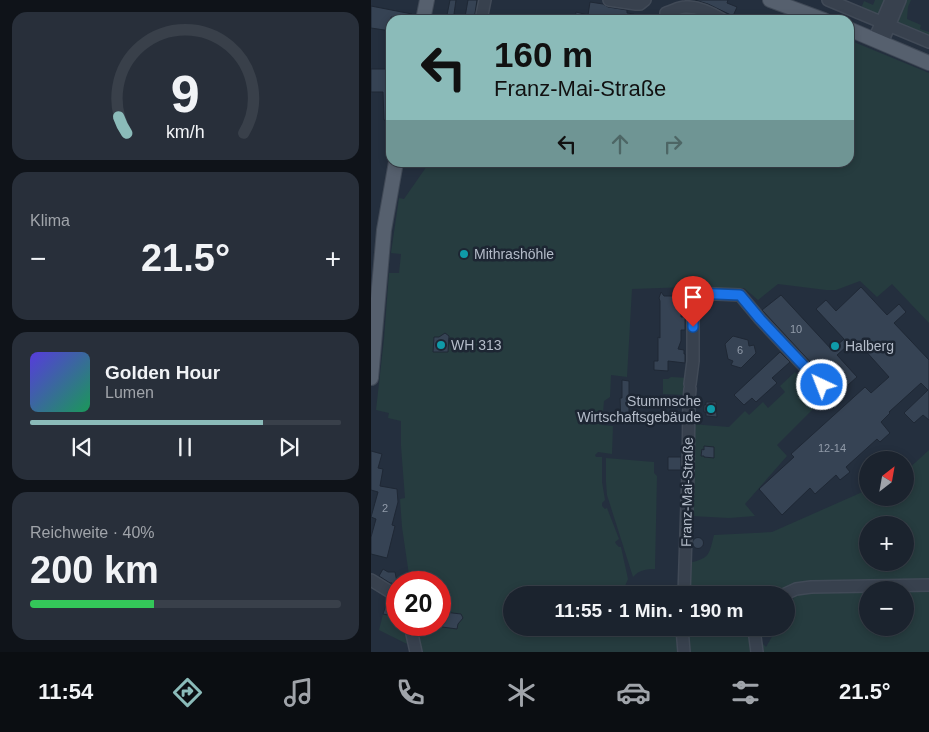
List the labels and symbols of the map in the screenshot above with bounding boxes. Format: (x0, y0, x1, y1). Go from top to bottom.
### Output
place label: Mithrashöhle (474, 246, 554, 262)
marker: Mithrashöhle (458, 248, 470, 260)
pin (672, 276, 714, 327)
house number: 10 (790, 323, 802, 335)
place label: WH 313 (451, 337, 502, 353)
place label: Halberg (845, 338, 894, 354)
marker: WH 313 (435, 339, 447, 351)
marker: Halberg (829, 340, 841, 352)
house number: 6 (737, 344, 743, 356)
position arrow (795, 358, 847, 410)
place label: Stummsche Wirtschaftsgebäude (577, 393, 701, 425)
marker: Stummsche Wirtschaftsgebäude (705, 403, 717, 415)
street label: Franz-Mai-Straße (678, 437, 696, 547)
house number: 12-14 (818, 442, 846, 454)
north arrow (859, 451, 913, 506)
house number: 2 (382, 502, 388, 514)
speed limit sign: 20 (386, 571, 451, 636)

